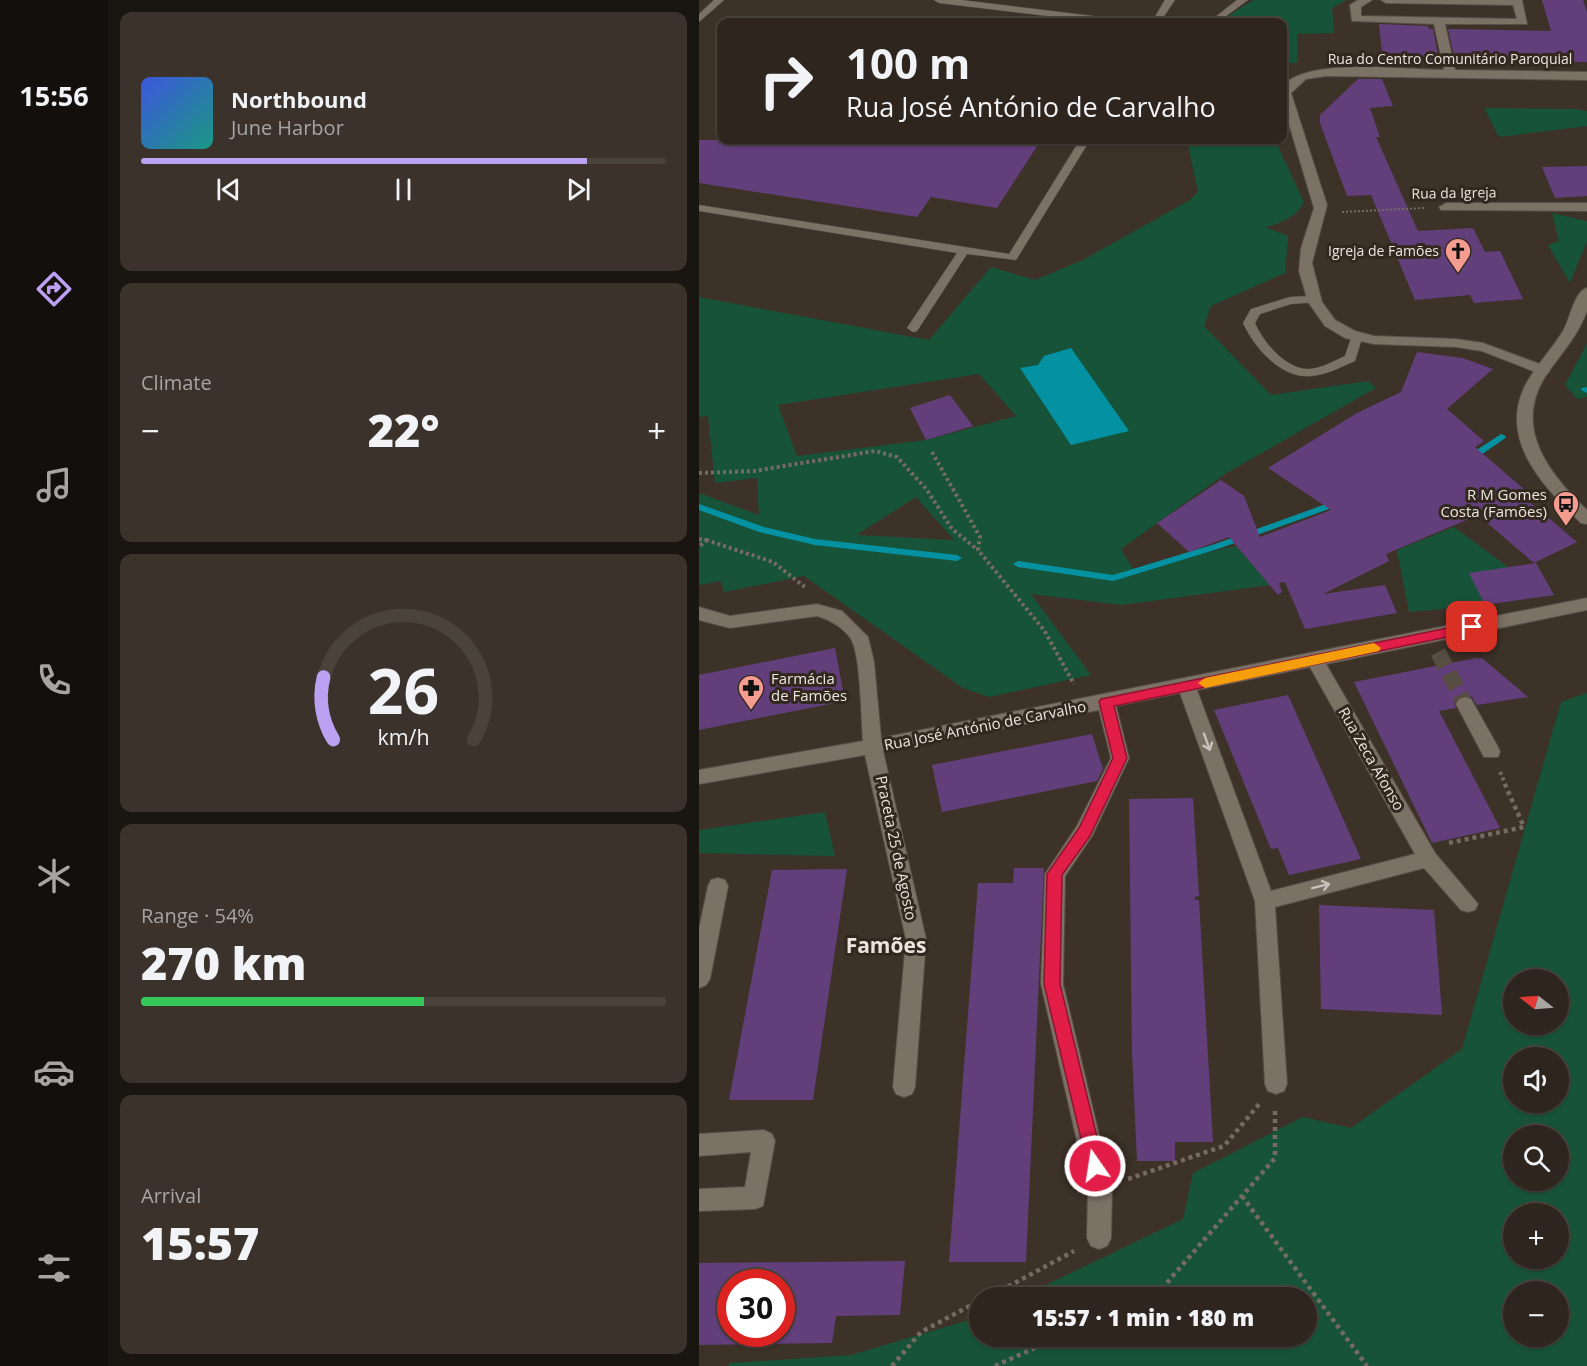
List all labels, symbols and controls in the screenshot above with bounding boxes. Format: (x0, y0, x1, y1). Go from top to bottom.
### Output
text: 100 m (846, 34, 970, 91)
icon: right (747, 42, 825, 120)
street label: Rua do Centro Comunitário Paroquial (1328, 49, 1572, 68)
text: 15:56 (19, 77, 89, 114)
text: Northbound (231, 84, 367, 114)
text: Rua José António de Carvalho (846, 88, 1216, 125)
text: June Harbor (231, 114, 344, 141)
icon: previous (212, 173, 245, 206)
icon: pause (387, 173, 420, 206)
icon: next (562, 173, 595, 206)
street label: Rua da Igreja (1411, 182, 1497, 203)
church icon: Igreja de Famões (1443, 236, 1473, 274)
place label: Igreja de Famões (1328, 241, 1439, 260)
icon: directions (33, 268, 75, 310)
text: Climate (141, 369, 212, 396)
text: 22° (368, 399, 439, 460)
text: − (141, 408, 160, 453)
text: + (647, 408, 666, 453)
icon: music (33, 464, 75, 506)
place label: R M Gomes Costa (Famões) (1440, 484, 1547, 521)
bus stop icon: R M Gomes Costa (Famões) (1551, 489, 1581, 527)
pin (1446, 601, 1497, 652)
icon: arrive (1455, 610, 1488, 643)
text: 26 (368, 647, 439, 732)
icon: phone (33, 659, 75, 701)
place label: Farmácia de Famões (771, 668, 847, 705)
pharmacy icon: Farmácia de Famões (736, 673, 766, 711)
street label: Rua José António de Carvalho (882, 696, 1088, 754)
street label: Rua Zeca Afonso (1334, 703, 1410, 814)
text: km/h (377, 722, 430, 751)
one-way arrow (1203, 732, 1214, 750)
street label: Praceta 25 de Agosto (872, 774, 922, 922)
icon: climate (33, 855, 75, 897)
one-way arrow (1311, 880, 1330, 892)
text: Range · 54% (141, 902, 254, 929)
district label: Famões (846, 931, 926, 959)
text: 270 km (141, 932, 306, 993)
north arrow (1503, 969, 1569, 1035)
map controls (1503, 969, 1569, 1347)
button: sound (1503, 1047, 1569, 1113)
icon: car (33, 1051, 75, 1093)
button: search (1503, 1125, 1569, 1191)
position arrow (1063, 1134, 1127, 1198)
text: Arrival (141, 1182, 201, 1209)
button: + (1503, 1203, 1569, 1269)
text: 15:57 (141, 1212, 259, 1273)
icon: filters (33, 1247, 75, 1289)
speed limit sign: 30 (717, 1269, 795, 1347)
button: − (1503, 1281, 1569, 1347)
text: 15:57 · 1 min · 180 m (1032, 1302, 1254, 1332)

